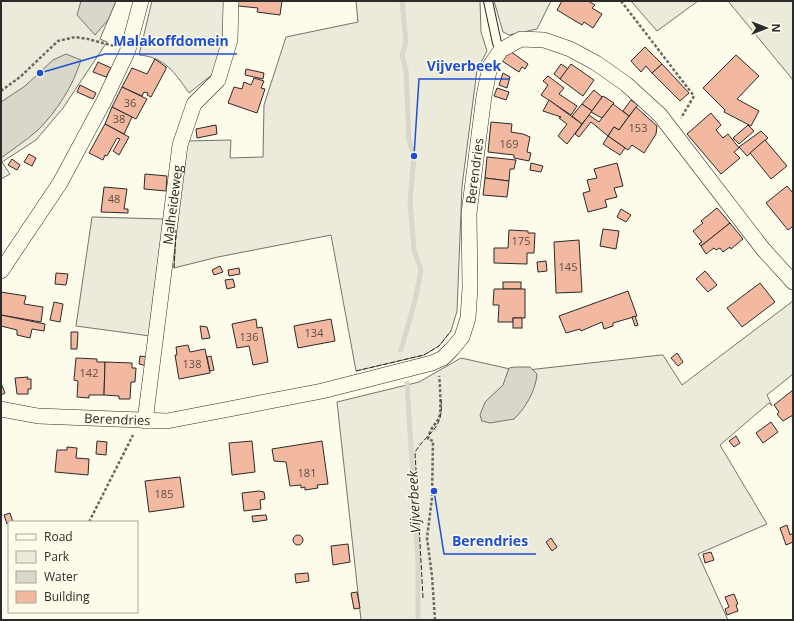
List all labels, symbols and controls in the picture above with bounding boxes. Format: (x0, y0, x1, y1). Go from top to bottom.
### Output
north arrow (746, 8, 786, 48)
text: N (769, 24, 784, 32)
callout: Malakoffdomein (105, 28, 237, 54)
text: Malakoffdomein (113, 31, 229, 50)
callout: Vijverbeek (419, 53, 509, 79)
text: Vijverbeek (427, 56, 501, 75)
house number: 36 (124, 95, 136, 110)
house number: 38 (113, 111, 125, 126)
house number: 153 (629, 120, 647, 135)
house number: 169 (500, 136, 518, 151)
street label: Berendries (461, 137, 488, 205)
street label: Malheideweg (158, 164, 186, 246)
house number: 48 (108, 191, 120, 206)
house number: 175 (512, 233, 530, 248)
house number: 145 (559, 259, 577, 274)
house number: 134 (305, 325, 324, 340)
house number: 136 (240, 329, 258, 344)
house number: 138 (183, 356, 201, 371)
house number: 142 (80, 365, 98, 380)
street label: Berendries (84, 409, 151, 429)
house number: 181 (298, 465, 316, 480)
water label: Vijverbeek (402, 469, 425, 534)
house number: 185 (155, 486, 173, 501)
legend (8, 521, 138, 613)
text: Road (44, 528, 73, 545)
callout: Berendries (444, 528, 536, 554)
text: Berendries (452, 531, 528, 550)
text: Park (44, 548, 70, 565)
text: Water (44, 568, 78, 585)
text: Building (44, 588, 90, 605)

